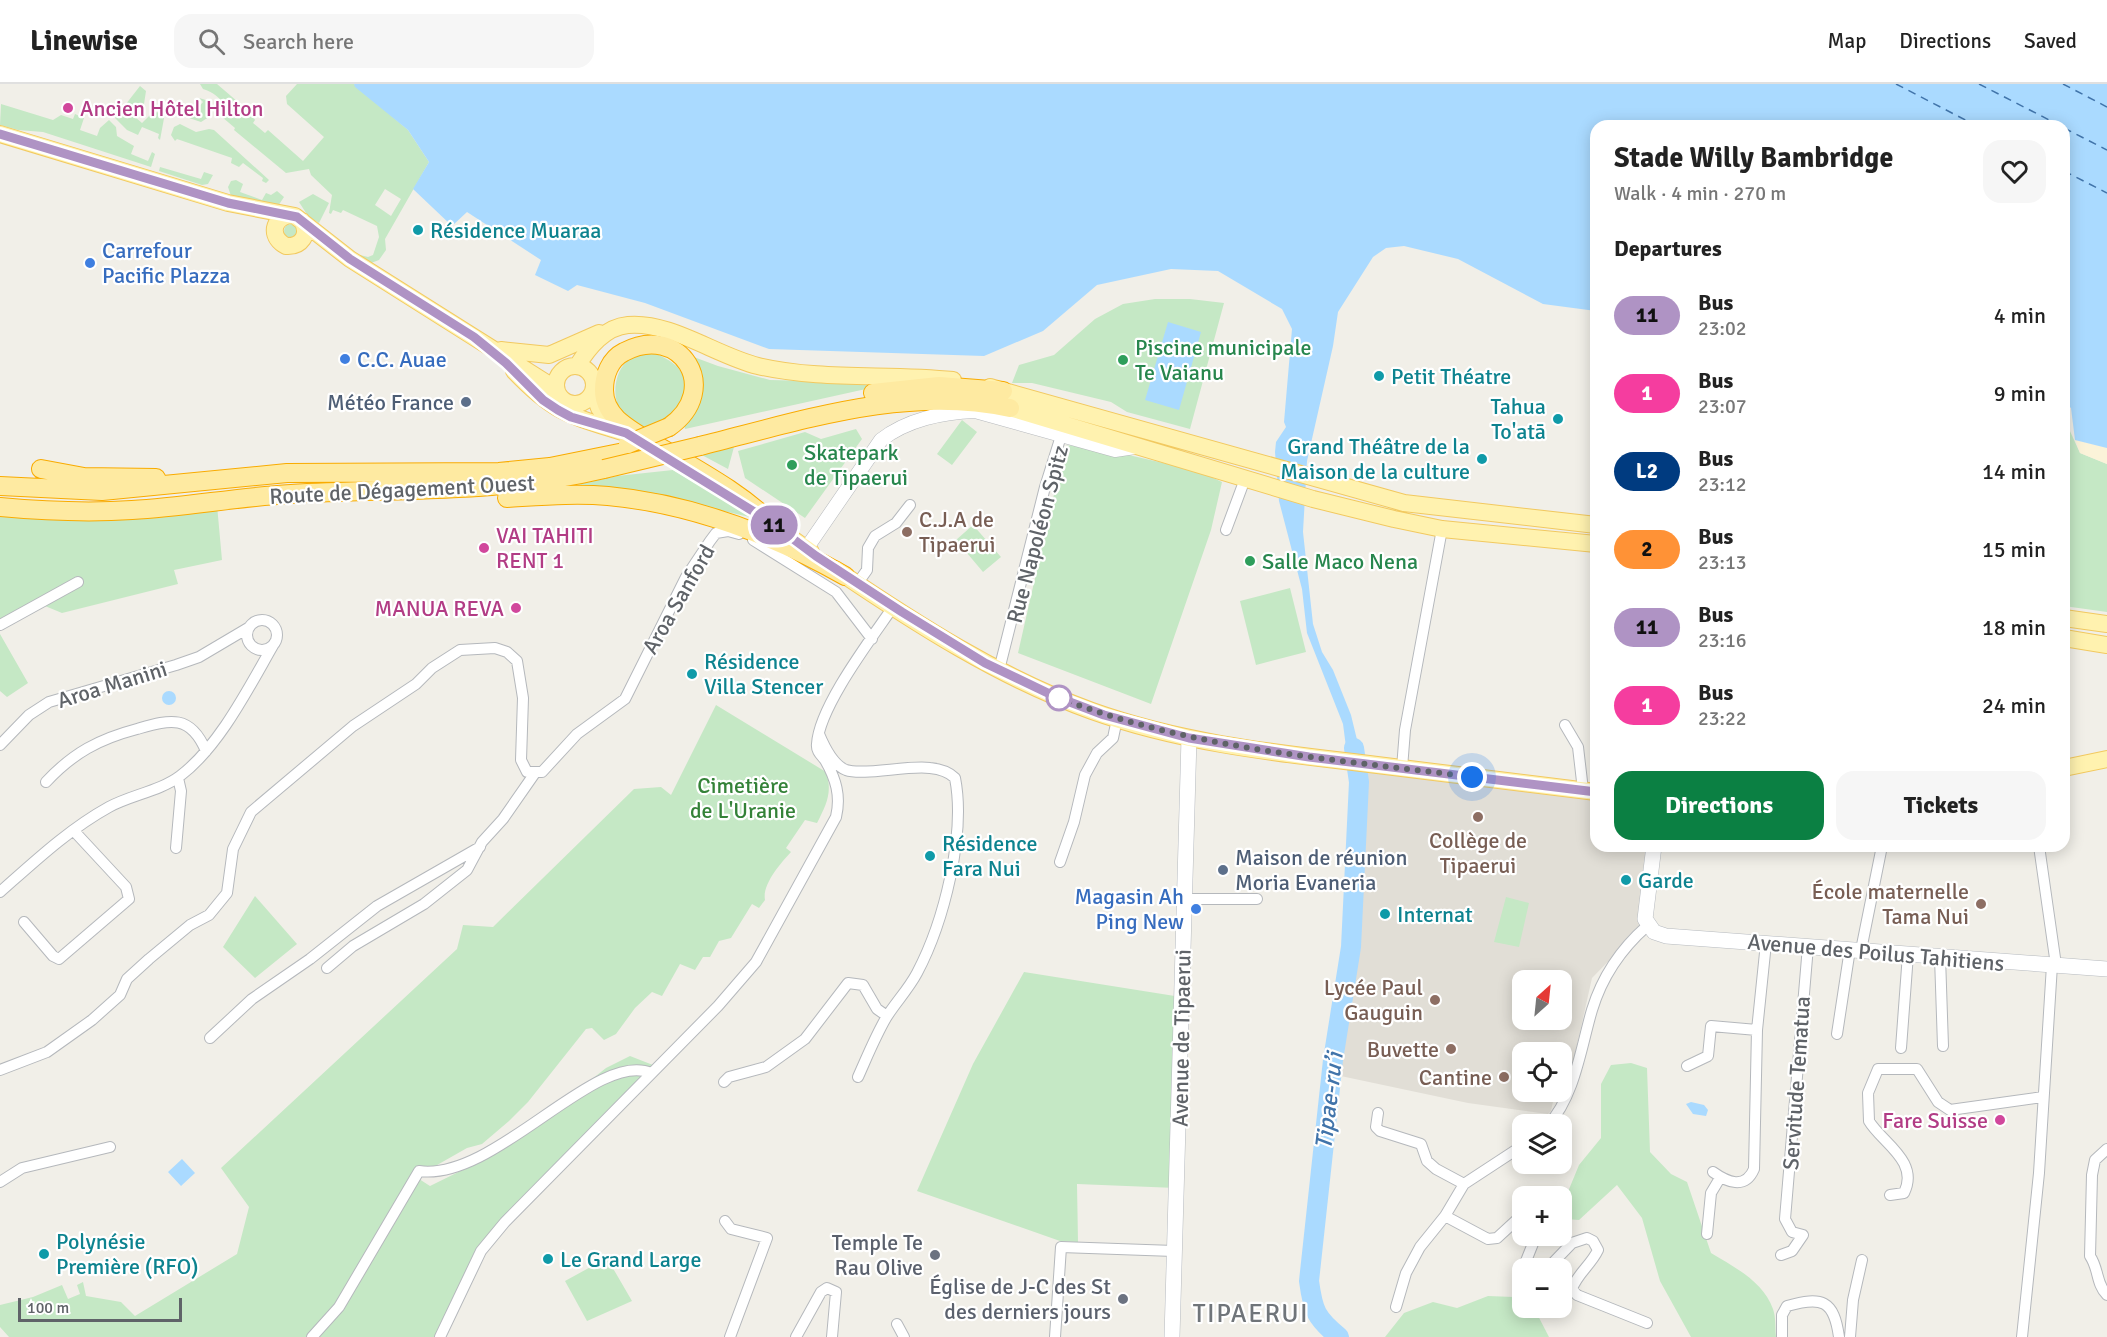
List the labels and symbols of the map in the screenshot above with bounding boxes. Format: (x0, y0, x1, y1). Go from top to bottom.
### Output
place label: Ancien Hôtel Hilton (80, 95, 264, 122)
marker: Ancien Hôtel Hilton (61, 101, 75, 115)
place label: Résidence Muaraa (430, 217, 602, 244)
marker: Résidence Muaraa (411, 223, 425, 237)
place label: Carrefour Pacific Plazza (102, 237, 230, 289)
marker: Carrefour Pacific Plazza (83, 256, 97, 270)
place label: Piscine municipale Te Vaianu (1135, 334, 1312, 386)
place label: C.C. Auae (357, 346, 447, 373)
marker: C.C. Auae (338, 352, 352, 366)
marker: Piscine municipale Te Vaianu (1116, 353, 1130, 367)
place label: Petit Théatre (1391, 363, 1511, 390)
marker: Petit Théatre (1372, 369, 1386, 383)
place label: Météo France (327, 389, 454, 416)
place label: Tahua To'atā (1490, 393, 1546, 445)
marker: Météo France (459, 395, 473, 409)
marker: Tahua To'atā (1551, 412, 1565, 426)
place label: Grand Théâtre de la Maison de la culture (1280, 433, 1470, 485)
place label: Skatepark de Tipaerui (804, 439, 908, 491)
street label: Rue Napoléon Spitz (1001, 442, 1074, 626)
marker: Grand Théâtre de la Maison de la culture (1475, 452, 1489, 466)
marker: Skatepark de Tipaerui (785, 458, 799, 472)
street label: Route de Dégagement Ouest (269, 469, 536, 510)
line badge: 11 (747, 506, 801, 544)
place label: C.J.A de Tipaerui (919, 506, 996, 558)
place label: VAI TAHITI RENT 1 (496, 522, 594, 574)
marker: C.J.A de Tipaerui (900, 525, 914, 539)
street label: Aroa Sanford (636, 540, 721, 659)
marker: VAI TAHITI RENT 1 (477, 541, 491, 555)
place label: Salle Maco Nena (1262, 548, 1418, 575)
marker: Salle Maco Nena (1243, 554, 1257, 568)
place label: MANUA REVA (375, 595, 505, 622)
marker: MANUA REVA (509, 601, 523, 615)
place label: Résidence Villa Stencer (704, 648, 823, 700)
street label: Aroa Manini (54, 655, 170, 714)
marker: Résidence Villa Stencer (685, 667, 699, 681)
unlabelled marker (1046, 685, 1072, 711)
your location (1457, 762, 1487, 792)
park label: Cimetière de L'Uranie (690, 772, 796, 824)
marker: Collège de Tipaerui (1471, 810, 1485, 824)
place label: Collège de Tipaerui (1429, 827, 1527, 879)
place label: Résidence Fara Nui (942, 830, 1038, 882)
place label: Maison de réunion Moria Evaneria (1235, 844, 1407, 896)
marker: Résidence Fara Nui (923, 849, 937, 863)
marker: Maison de réunion Moria Evaneria (1216, 863, 1230, 877)
place label: Garde (1638, 867, 1694, 894)
marker: Garde (1619, 873, 1633, 887)
place label: École maternelle Tama Nui (1811, 878, 1969, 930)
place label: Magasin Ah Ping New (1074, 883, 1184, 935)
marker: École maternelle Tama Nui (1974, 897, 1988, 911)
place label: Internat (1397, 901, 1473, 928)
marker: Magasin Ah Ping New (1189, 902, 1203, 916)
marker: Internat (1378, 907, 1392, 921)
street label: Avenue des Poilus Tahitiens (1747, 928, 2005, 977)
street label: Avenue de Tipaerui (1166, 949, 1197, 1127)
north arrow (1512, 970, 1572, 1030)
place label: Lycée Paul Gauguin (1324, 974, 1423, 1026)
marker: Lycée Paul Gauguin (1428, 993, 1442, 1007)
street label: Servitude Tematua (1777, 995, 1816, 1171)
place label: Buvette (1367, 1036, 1439, 1063)
marker: Buvette (1444, 1042, 1458, 1056)
water label: Tipae-ru’i (1308, 1048, 1350, 1151)
place label: Cantine (1419, 1064, 1492, 1091)
marker: Cantine (1497, 1070, 1511, 1084)
place label: Fare Suisse (1882, 1107, 1988, 1134)
marker: Fare Suisse (1993, 1113, 2007, 1127)
place label: Polynésie Première (RFO) (56, 1228, 199, 1280)
place label: Temple Te Rau Olive (832, 1229, 923, 1281)
place label: Le Grand Large (560, 1246, 701, 1273)
marker: Polynésie Première (RFO) (37, 1247, 51, 1261)
marker: Temple Te Rau Olive (928, 1248, 942, 1262)
marker: Le Grand Large (541, 1252, 555, 1266)
place label: Église de J-C des St des derniers jours (929, 1273, 1111, 1325)
marker: Église de J-C des St des derniers jours (1116, 1292, 1130, 1306)
scale bar (18, 1295, 182, 1322)
district label: TIPAERUI (1193, 1298, 1309, 1330)

